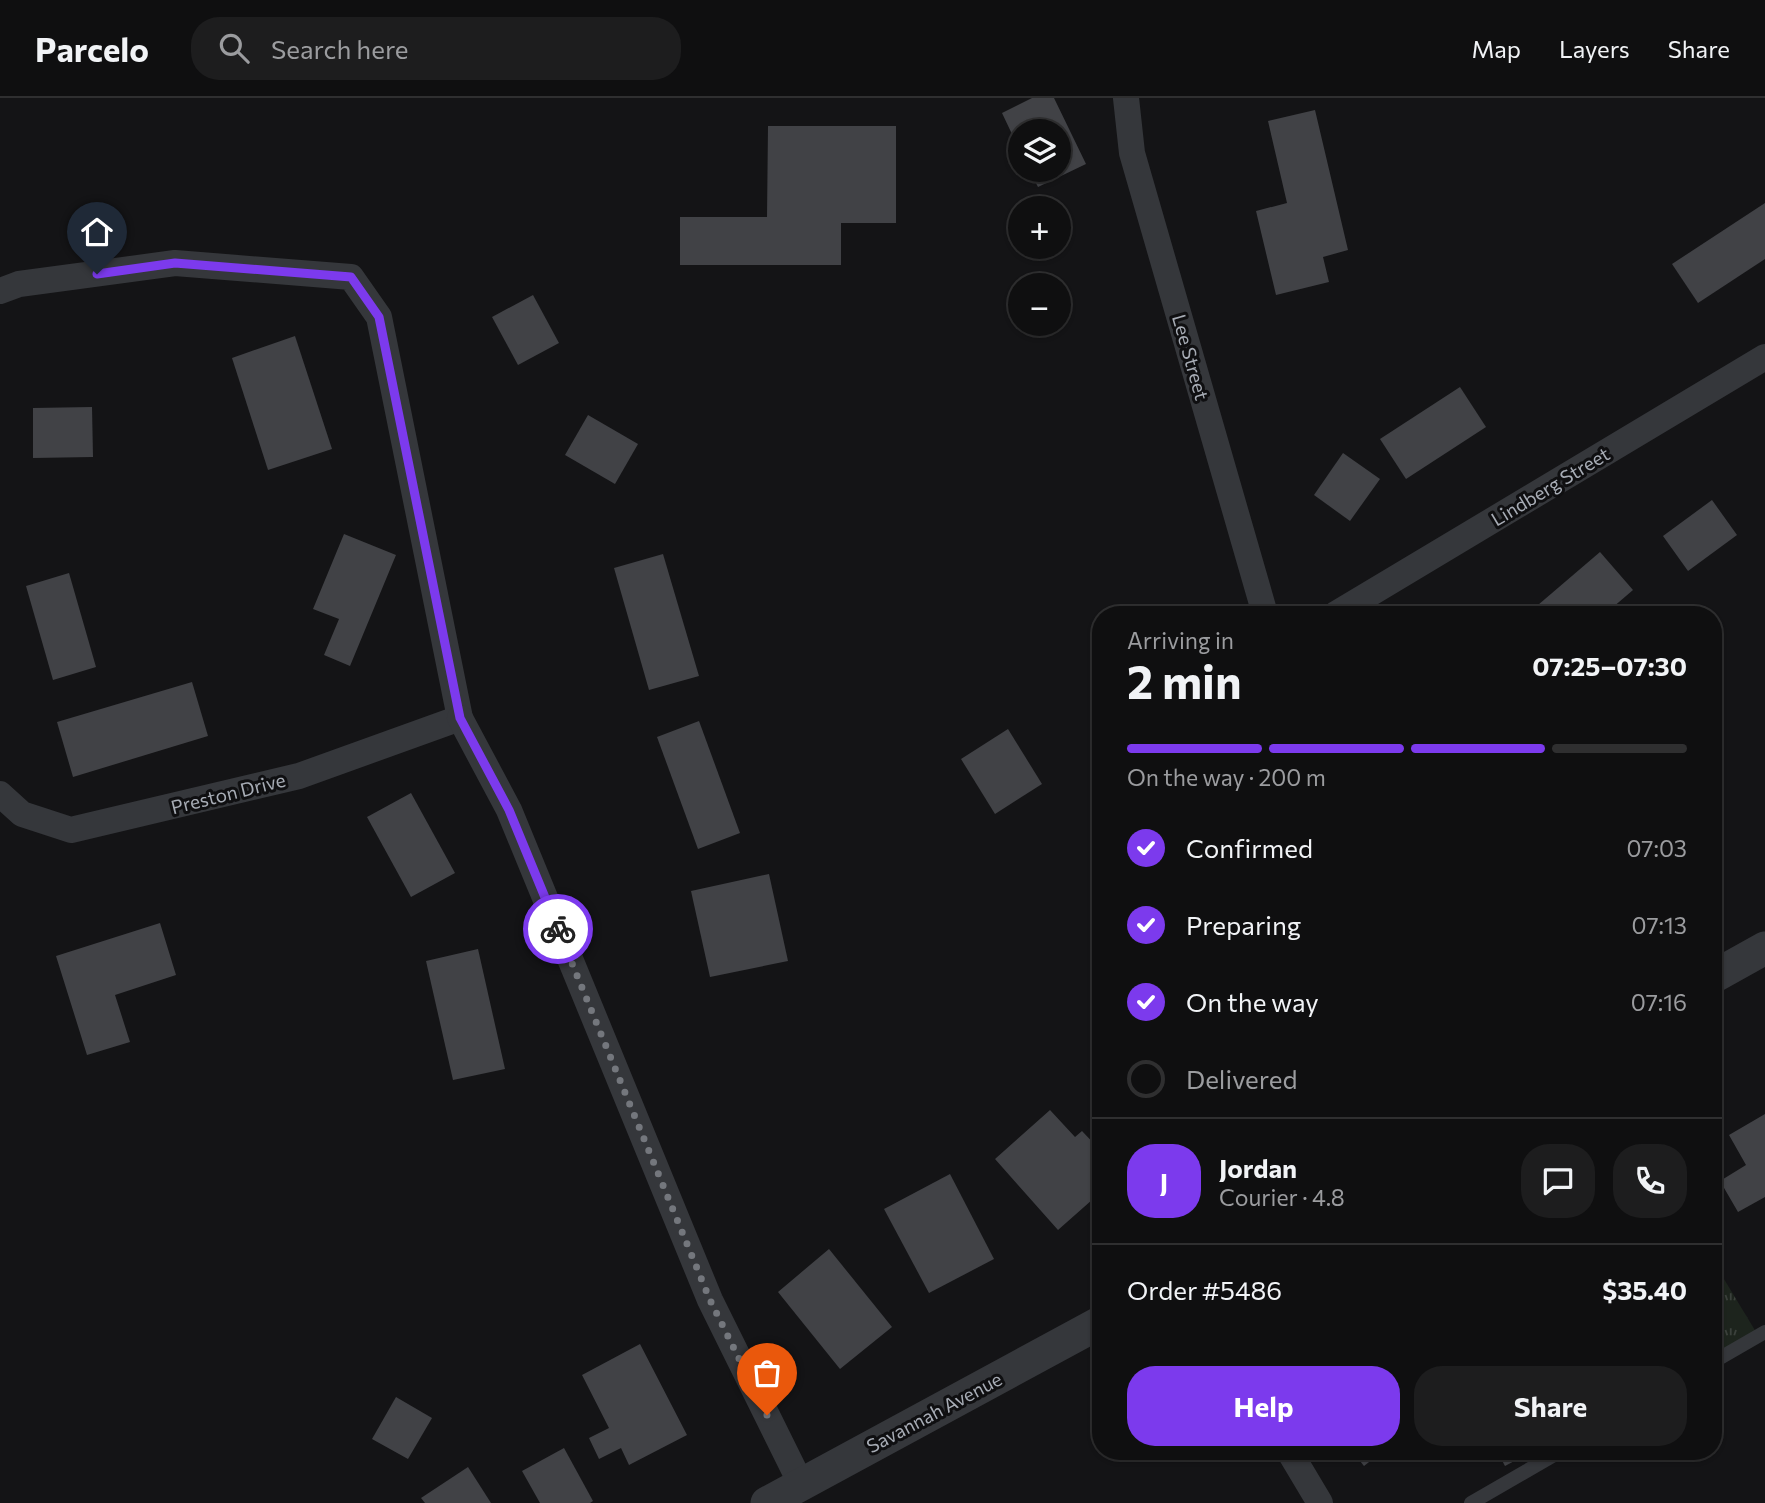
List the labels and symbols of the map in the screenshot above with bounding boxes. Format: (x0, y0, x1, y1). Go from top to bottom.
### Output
pin (67, 202, 127, 274)
street label: Lee Street (1168, 311, 1214, 403)
street label: Lindberg Street (1487, 442, 1614, 530)
street label: Preston Drive (168, 768, 288, 818)
courier (523, 894, 593, 964)
pin (737, 1343, 797, 1415)
street label: Savannah Avenue (862, 1367, 1006, 1457)

